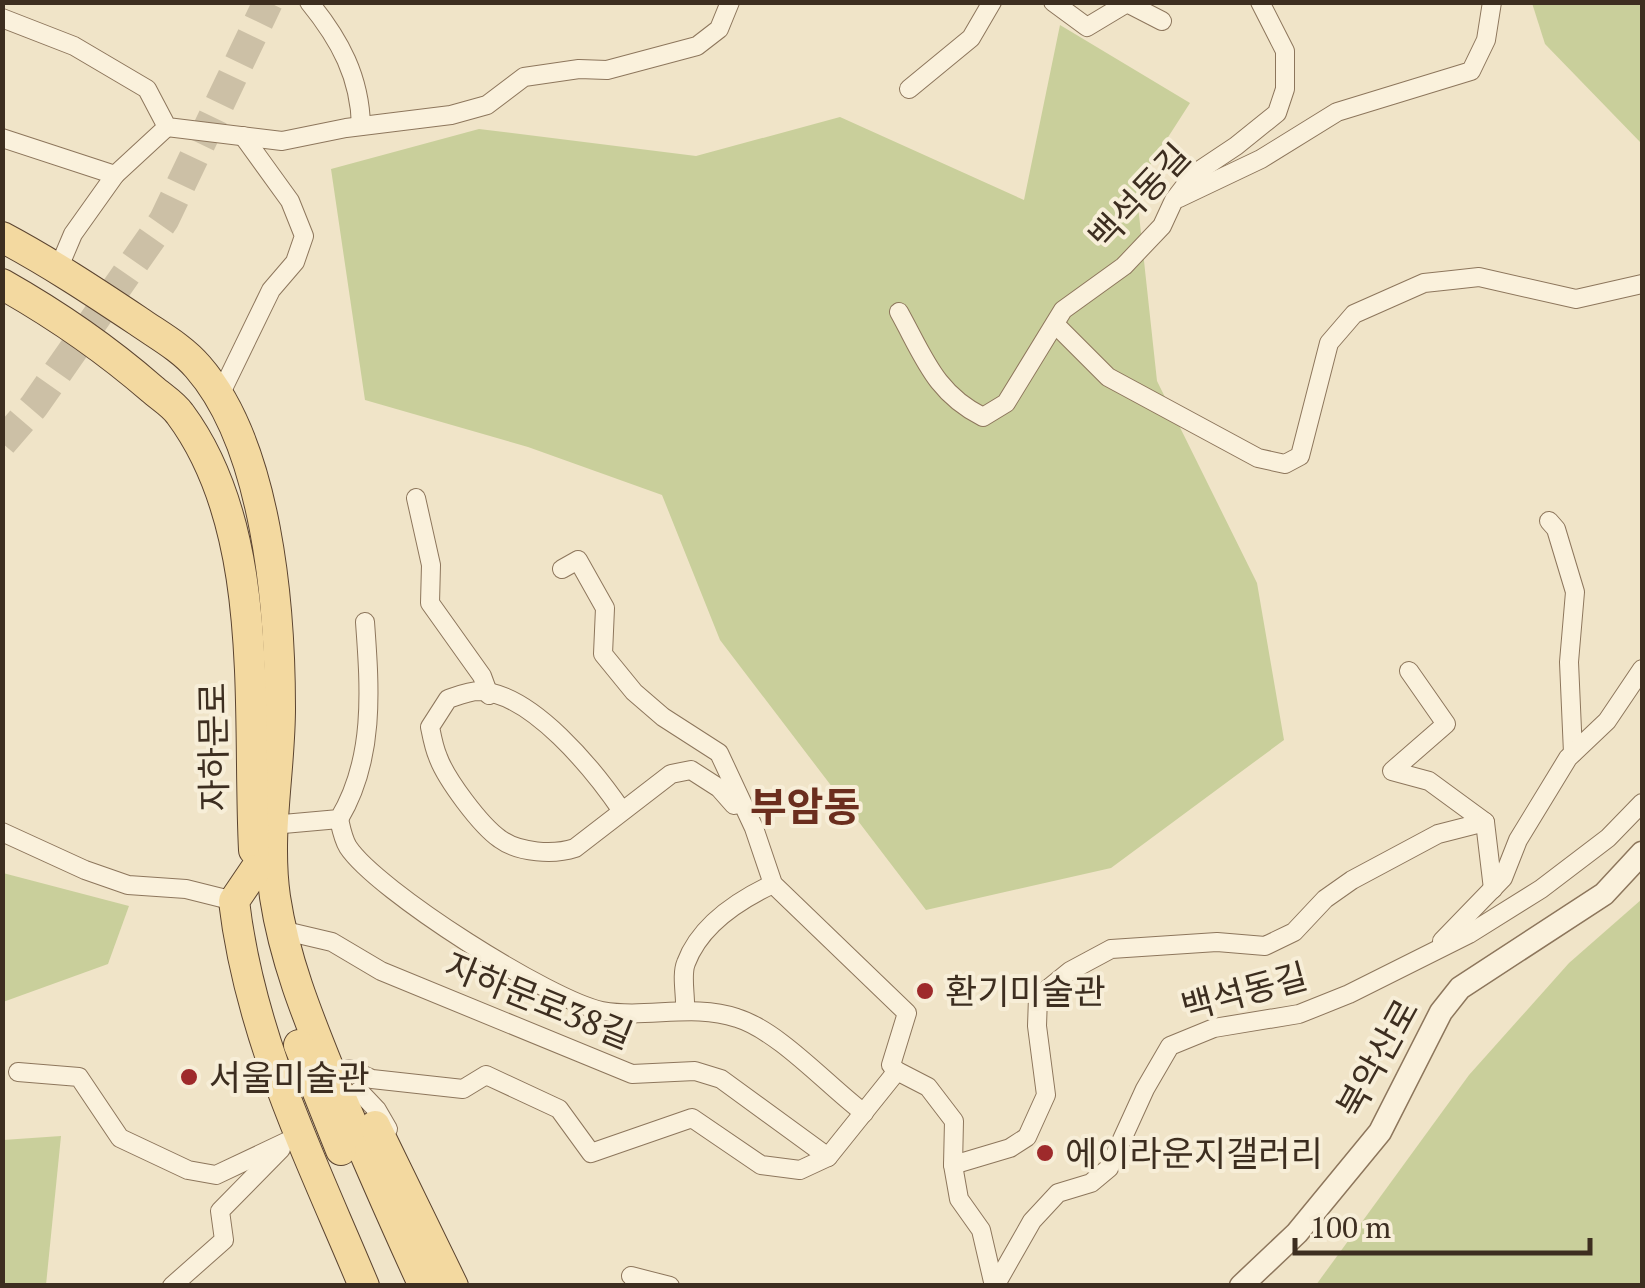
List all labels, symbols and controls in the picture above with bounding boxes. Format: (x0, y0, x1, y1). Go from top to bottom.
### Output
street label: 백석동길 (1078, 133, 1200, 259)
street label: 자하문로 (189, 682, 237, 812)
district label: 부암동 (750, 779, 860, 832)
street label: 자하문로38길 (438, 942, 640, 1058)
street label: 백석동길 (1176, 952, 1312, 1030)
place label: 환기미술관 (945, 968, 1106, 1014)
marker: 환기미술관 (914, 980, 936, 1002)
street label: 북악산로 (1326, 991, 1428, 1125)
place label: 서울미술관 (209, 1054, 370, 1100)
marker: 서울미술관 (178, 1066, 200, 1088)
place label: 에이라운지갤러리 (1065, 1130, 1323, 1176)
marker: 에이라운지갤러리 (1034, 1142, 1056, 1164)
scale bar (1295, 1193, 1590, 1255)
text: 100 m (1310, 1207, 1391, 1247)

